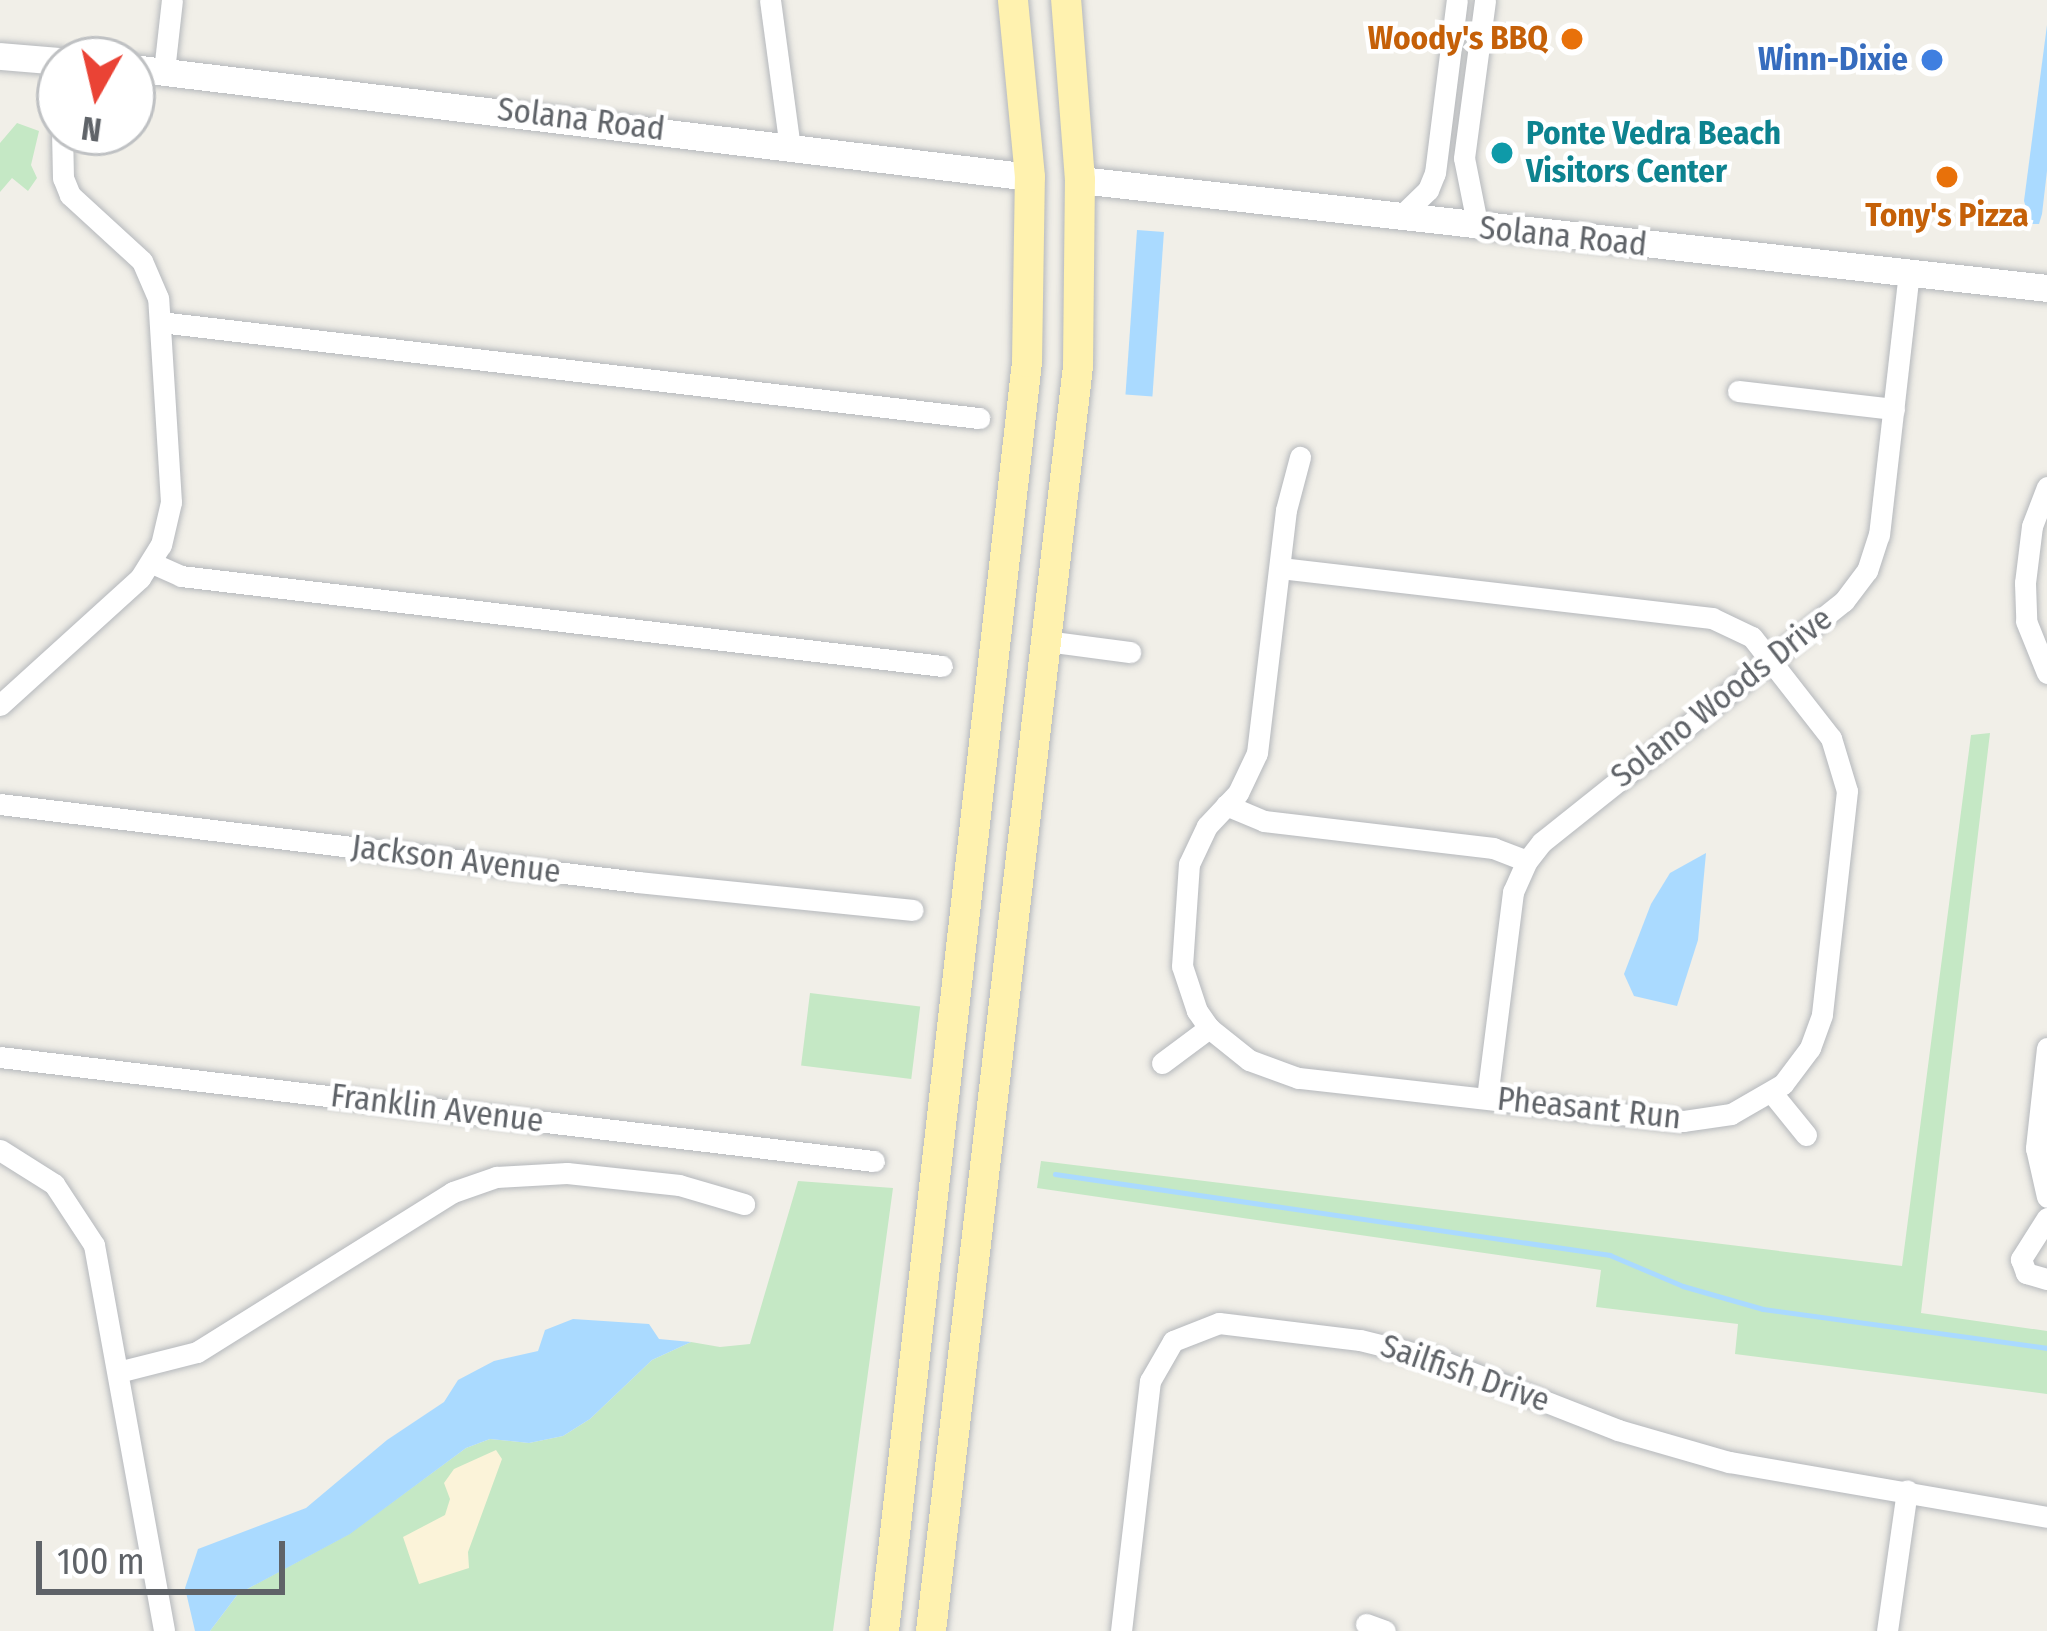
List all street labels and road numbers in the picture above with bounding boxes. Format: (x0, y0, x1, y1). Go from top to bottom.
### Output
street label: Solana Road (495, 90, 667, 150)
street label: Solana Road (1477, 209, 1649, 265)
street label: Solano Woods Drive (1604, 599, 1840, 797)
street label: Jackson Avenue (349, 828, 563, 892)
street label: Franklin Avenue (328, 1076, 546, 1142)
street label: Pheasant Run (1495, 1080, 1683, 1138)
street label: Sailfish Drive (1375, 1327, 1555, 1421)

